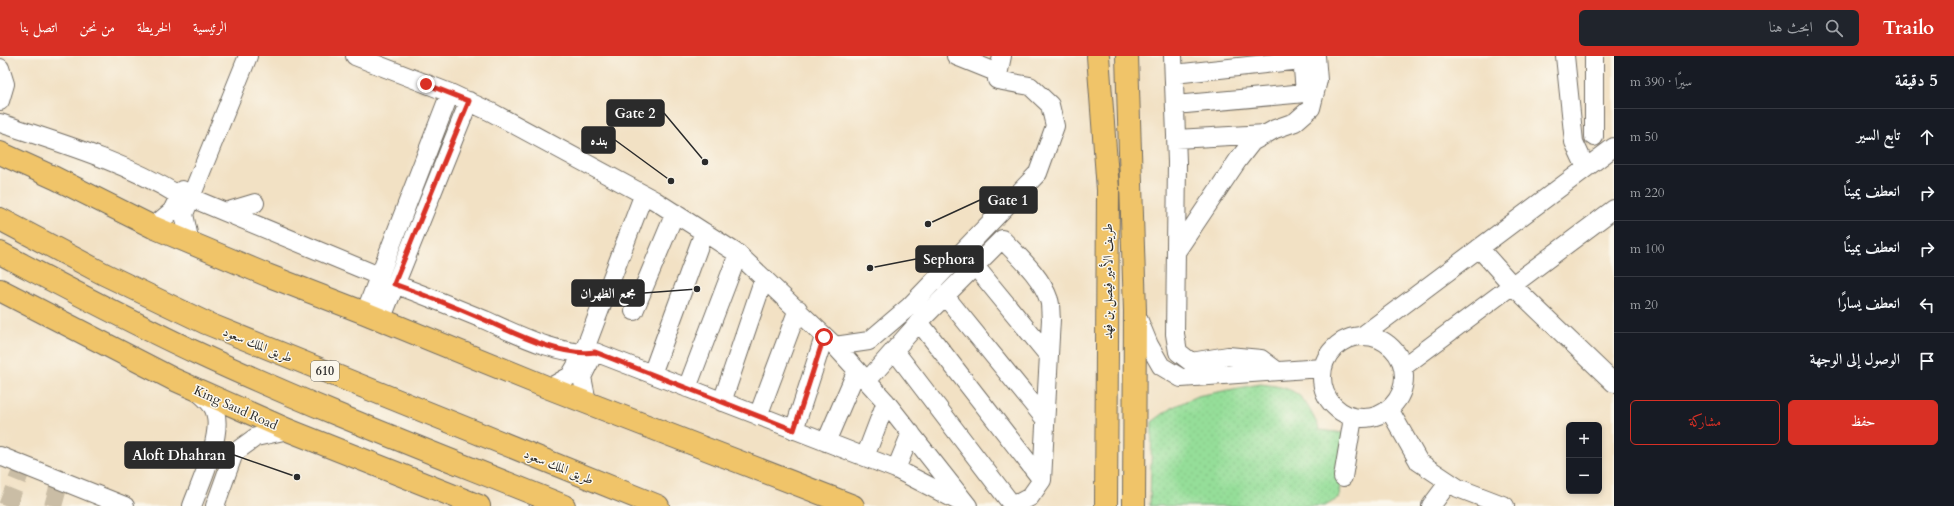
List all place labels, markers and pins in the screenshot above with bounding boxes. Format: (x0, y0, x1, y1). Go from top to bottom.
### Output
callout: Gate 2 (607, 100, 664, 126)
callout: بنده (582, 127, 615, 153)
callout: Gate 1 (980, 187, 1037, 213)
callout: Sephora (916, 246, 983, 272)
callout: مجمع الظهران (572, 280, 644, 306)
callout: Aloft Dhahran (125, 442, 234, 468)

